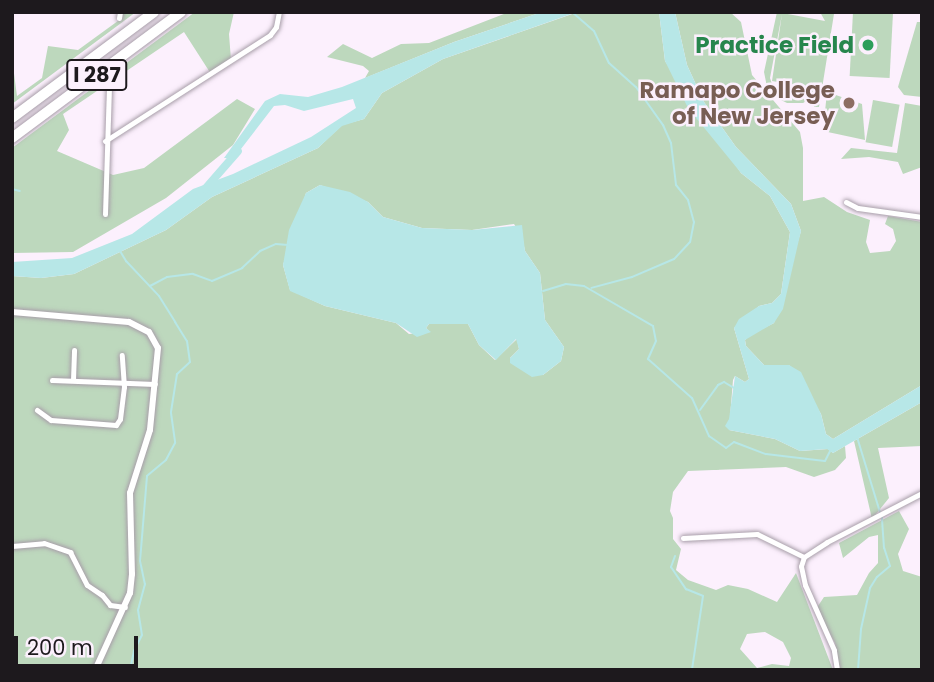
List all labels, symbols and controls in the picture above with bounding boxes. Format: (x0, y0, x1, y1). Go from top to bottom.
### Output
place label: Practice Field (695, 31, 854, 59)
marker: Practice Field (860, 37, 876, 53)
road number: I 287 (66, 57, 128, 92)
place label: Ramapo College of New Jersey (640, 76, 835, 130)
marker: Ramapo College of New Jersey (841, 95, 857, 111)
scale bar (18, 622, 142, 666)
text: 200 m (27, 633, 93, 662)

